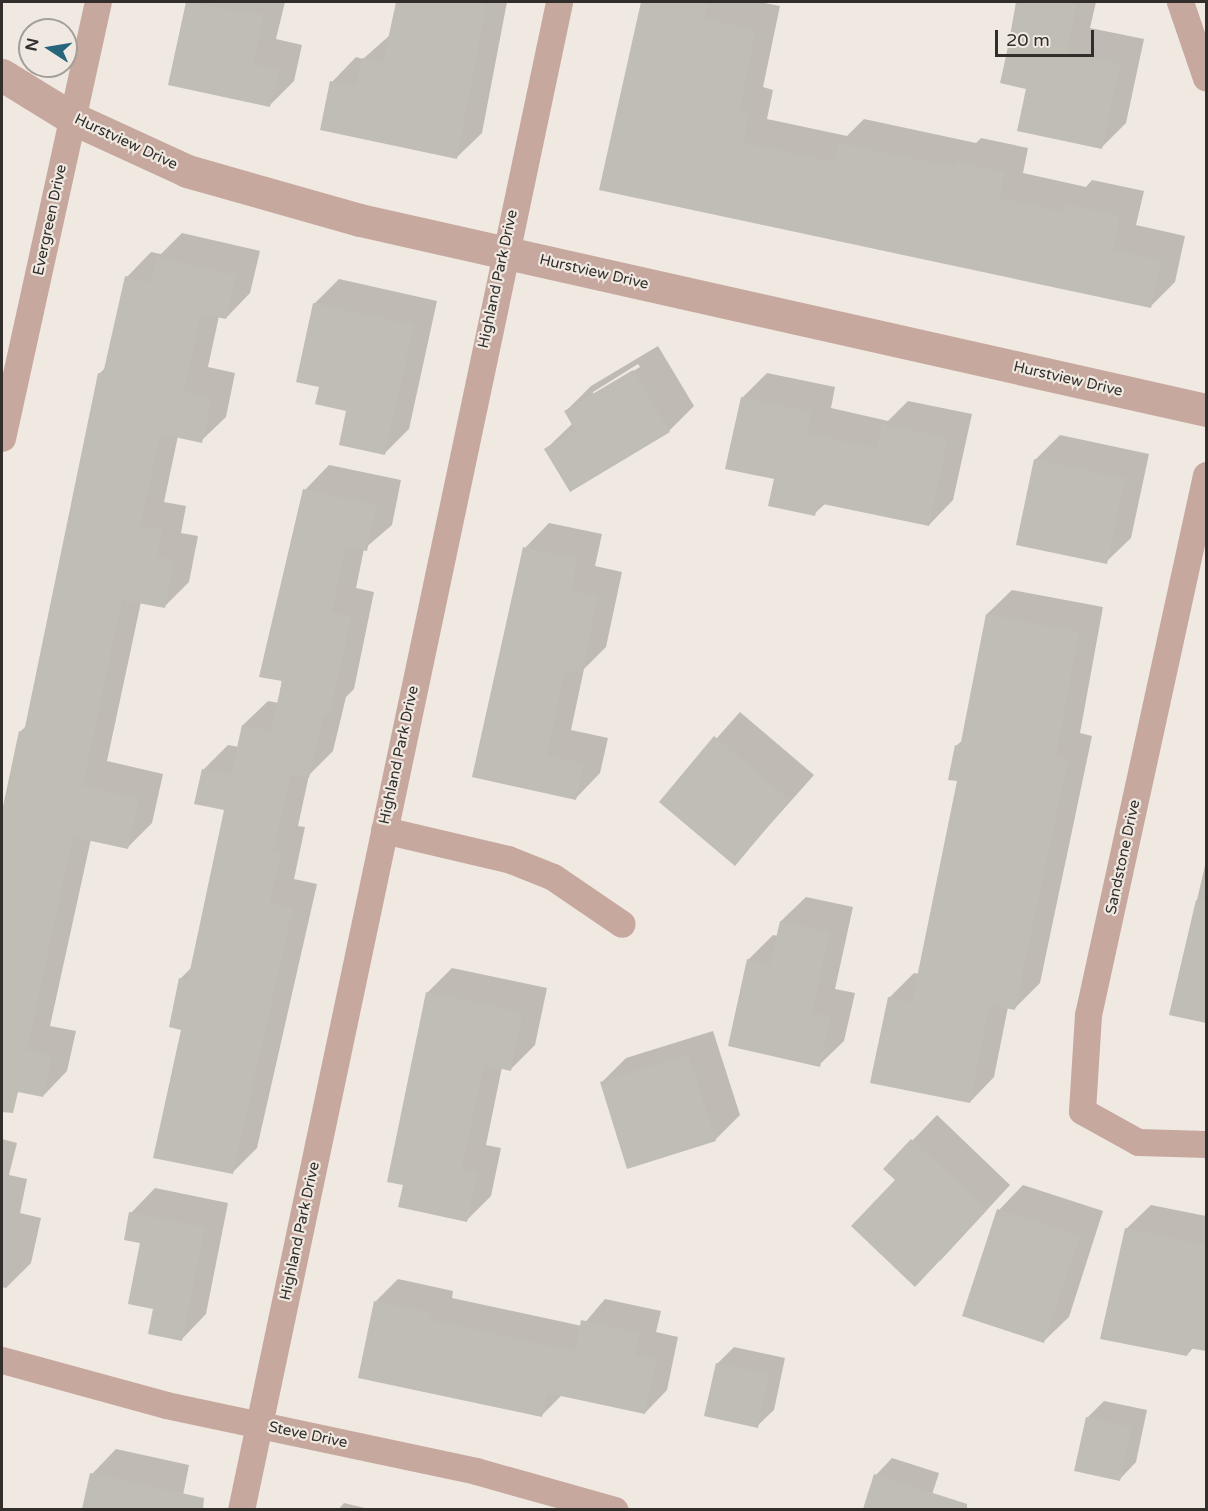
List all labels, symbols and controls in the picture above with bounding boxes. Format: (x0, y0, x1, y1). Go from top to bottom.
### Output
north arrow (18, 18, 78, 78)
scale bar (998, 18, 1097, 56)
text: 20 m (1006, 29, 1050, 51)
text: N (21, 36, 43, 53)
street label: Hurstview Drive (72, 110, 180, 174)
street label: Evergreen Drive (29, 163, 71, 277)
street label: Highland Park Drive (475, 208, 521, 350)
street label: Hurstview Drive (538, 251, 650, 293)
street label: Hurstview Drive (1012, 358, 1124, 400)
street label: Highland Park Drive (376, 684, 422, 826)
street label: Sandstone Drive (1102, 798, 1144, 916)
street label: Highland Park Drive (277, 1160, 323, 1302)
street label: Steve Drive (267, 1418, 349, 1452)

